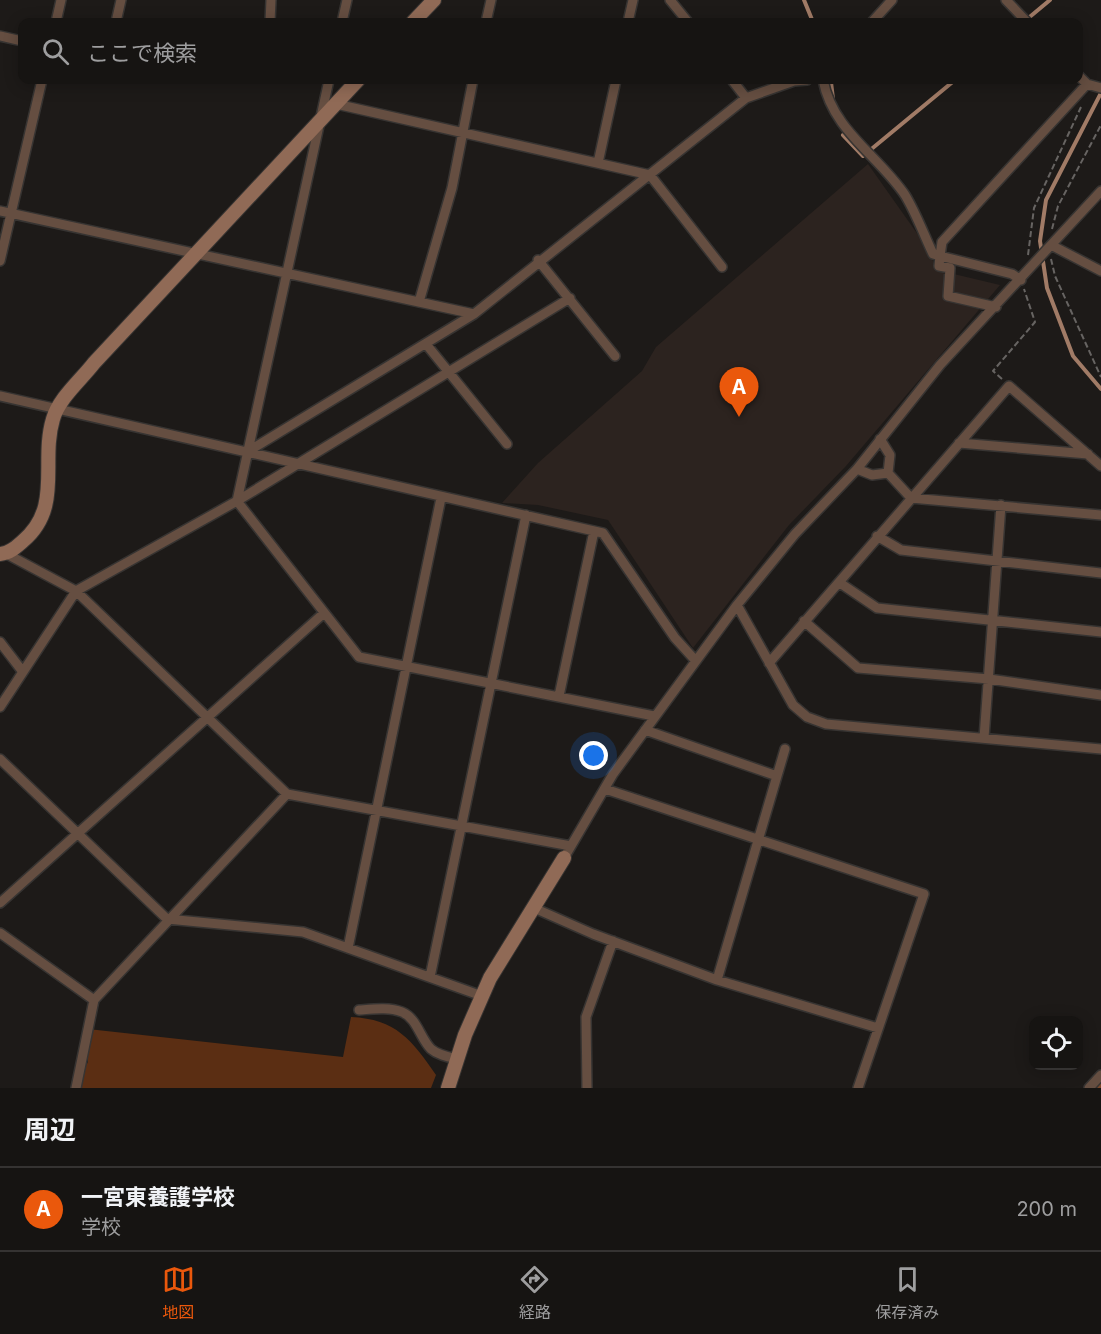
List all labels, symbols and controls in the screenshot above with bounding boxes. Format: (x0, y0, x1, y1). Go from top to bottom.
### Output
search box (18, 18, 1083, 84)
icon: search (39, 35, 72, 68)
text: ここで検索 (87, 40, 197, 66)
pin: A (720, 368, 758, 417)
your location (579, 741, 608, 770)
map controls (1029, 1016, 1083, 1070)
button: locate (1029, 1016, 1083, 1070)
text: 周辺 (24, 1114, 76, 1145)
text: 一宮東養護学校 (81, 1184, 235, 1210)
text: A (36, 1197, 51, 1221)
text: 200 m (1016, 1197, 1077, 1221)
text: 学校 (81, 1215, 121, 1239)
tab: 地図 (162, 1263, 195, 1323)
tab: 経路 (518, 1263, 551, 1323)
tab: 保存済み (875, 1263, 939, 1323)

